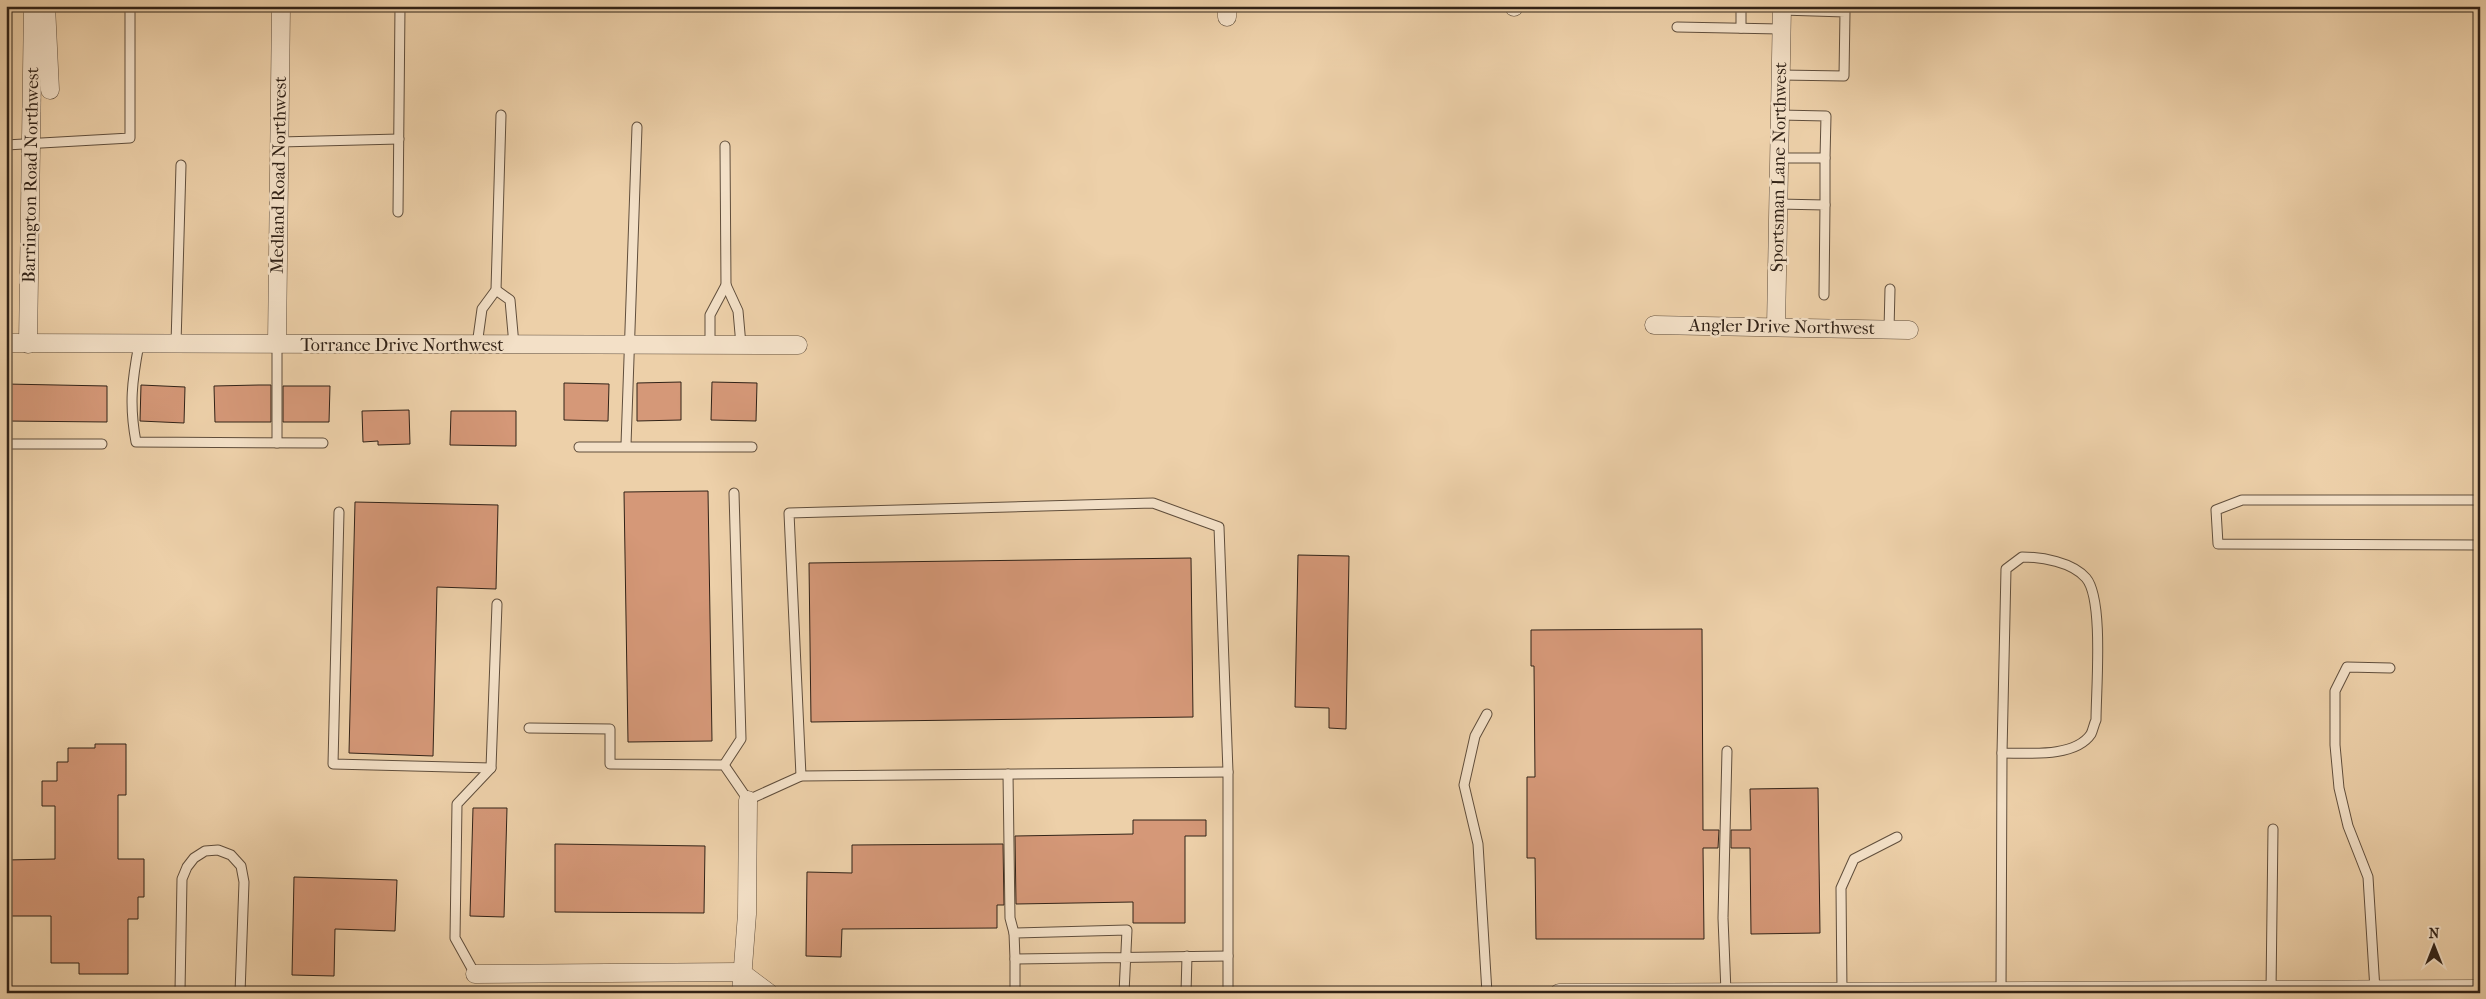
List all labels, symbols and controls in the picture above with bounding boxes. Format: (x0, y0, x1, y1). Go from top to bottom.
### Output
street label: Sportsman Lane Northwest (1767, 61, 1791, 272)
street label: Barrington Road Northwest (19, 66, 43, 283)
street label: Medland Road Northwest (267, 76, 291, 274)
street label: Angler Drive Northwest (1688, 315, 1876, 339)
street label: Torrance Drive Northwest (300, 335, 504, 356)
north arrow (2408, 922, 2458, 972)
text: N (2429, 925, 2440, 942)

